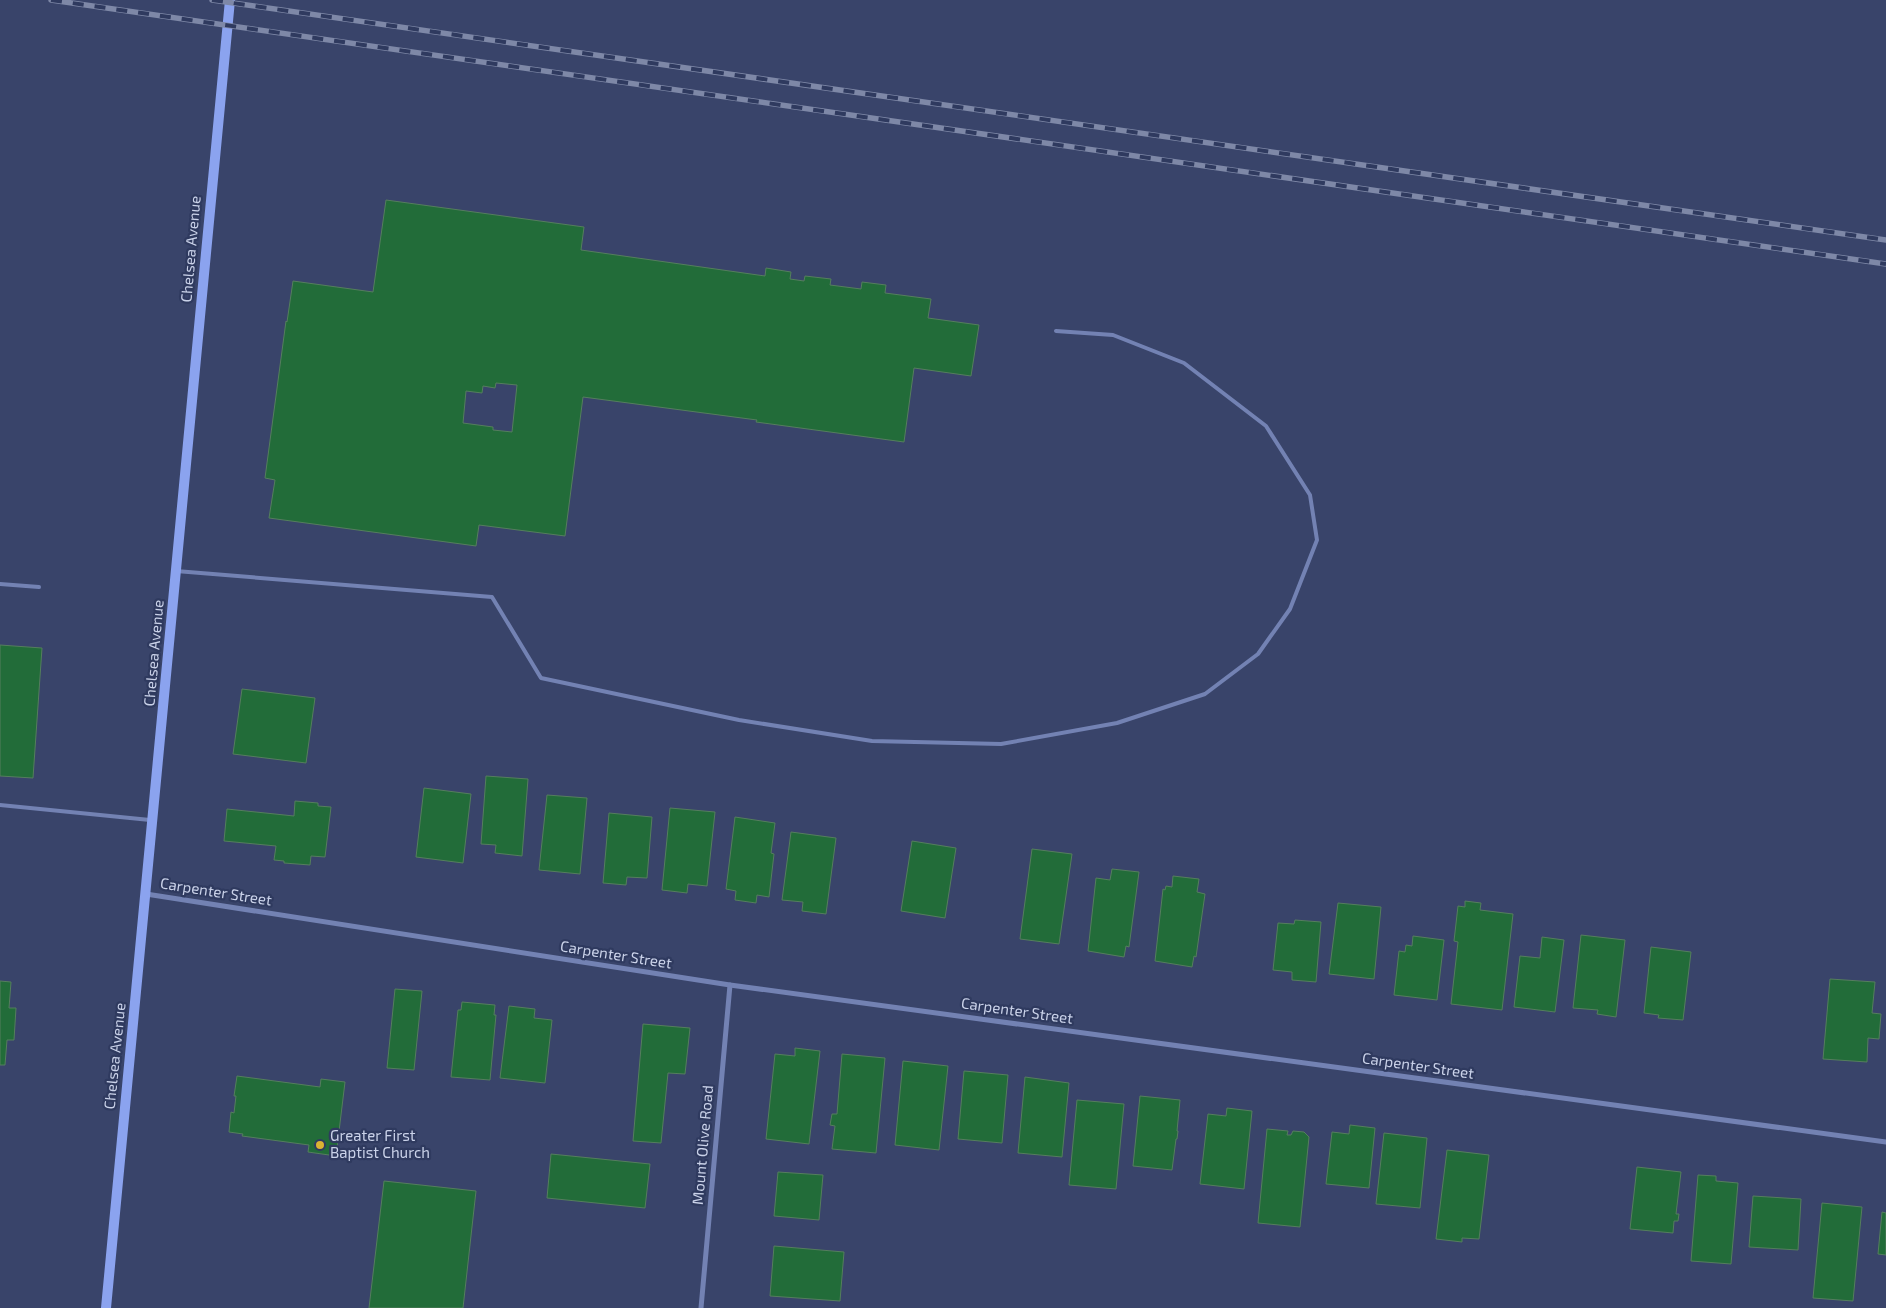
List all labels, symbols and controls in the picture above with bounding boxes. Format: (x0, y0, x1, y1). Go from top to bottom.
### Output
street label: Chelsea Avenue (176, 195, 204, 303)
street label: Chelsea Avenue (139, 599, 167, 707)
street label: Carpenter Street (159, 873, 274, 909)
street label: Carpenter Street (559, 936, 674, 972)
street label: Carpenter Street (960, 993, 1075, 1027)
street label: Chelsea Avenue (99, 1002, 129, 1110)
street label: Carpenter Street (1361, 1048, 1476, 1082)
street label: Mount Olive Road (688, 1084, 716, 1205)
place label: Greater First Baptist Church (330, 1126, 430, 1161)
marker: Greater First Baptist Church (314, 1139, 326, 1151)

